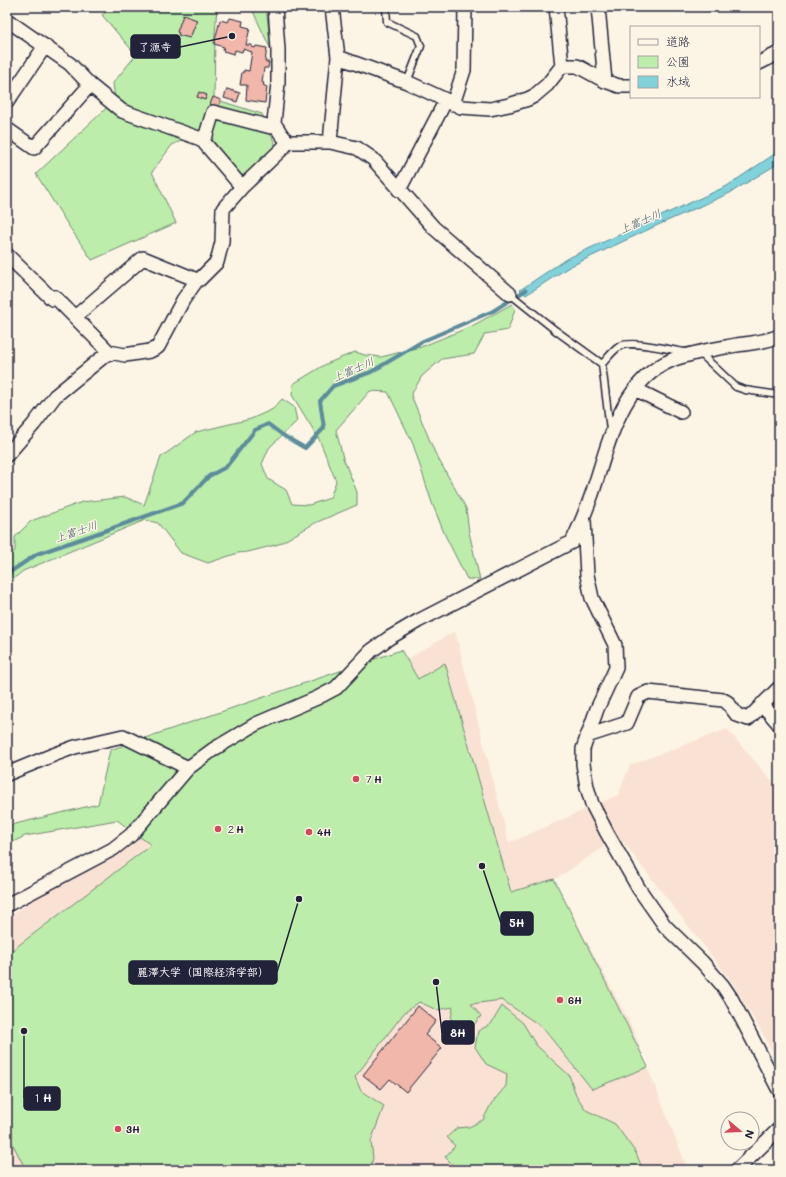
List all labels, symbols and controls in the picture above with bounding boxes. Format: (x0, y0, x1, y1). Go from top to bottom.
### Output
legend (630, 26, 760, 98)
text: 道路 (666, 33, 690, 49)
callout: 了源寺 (131, 35, 180, 58)
text: 了源寺 (139, 39, 172, 54)
text: 公園 (666, 53, 690, 69)
text: 水域 (666, 73, 690, 89)
water label: 上富士川 (617, 205, 663, 237)
water label: 上富士川 (330, 353, 376, 385)
water label: 上富士川 (53, 517, 99, 545)
place label: ７H (364, 772, 382, 786)
marker: ７H (351, 774, 361, 784)
place label: ２H (226, 822, 244, 836)
marker: ２H (213, 824, 223, 834)
place label: 4H (317, 825, 331, 839)
marker: 4H (304, 827, 314, 837)
callout: 5H (501, 912, 533, 935)
text: 5H (509, 915, 525, 930)
callout: 麗澤大学（国際経済学部） (129, 961, 277, 984)
text: 麗澤大学（国際経済学部） (137, 964, 269, 979)
place label: 6H (568, 993, 582, 1007)
marker: 6H (555, 995, 565, 1005)
callout: 8H (442, 1021, 474, 1044)
text: 8H (450, 1025, 466, 1040)
callout: １H (24, 1087, 60, 1110)
text: １H (32, 1090, 52, 1105)
north arrow (720, 1111, 760, 1151)
place label: 3H (126, 1122, 140, 1136)
marker: 3H (113, 1124, 123, 1134)
text: N (741, 1128, 758, 1141)

